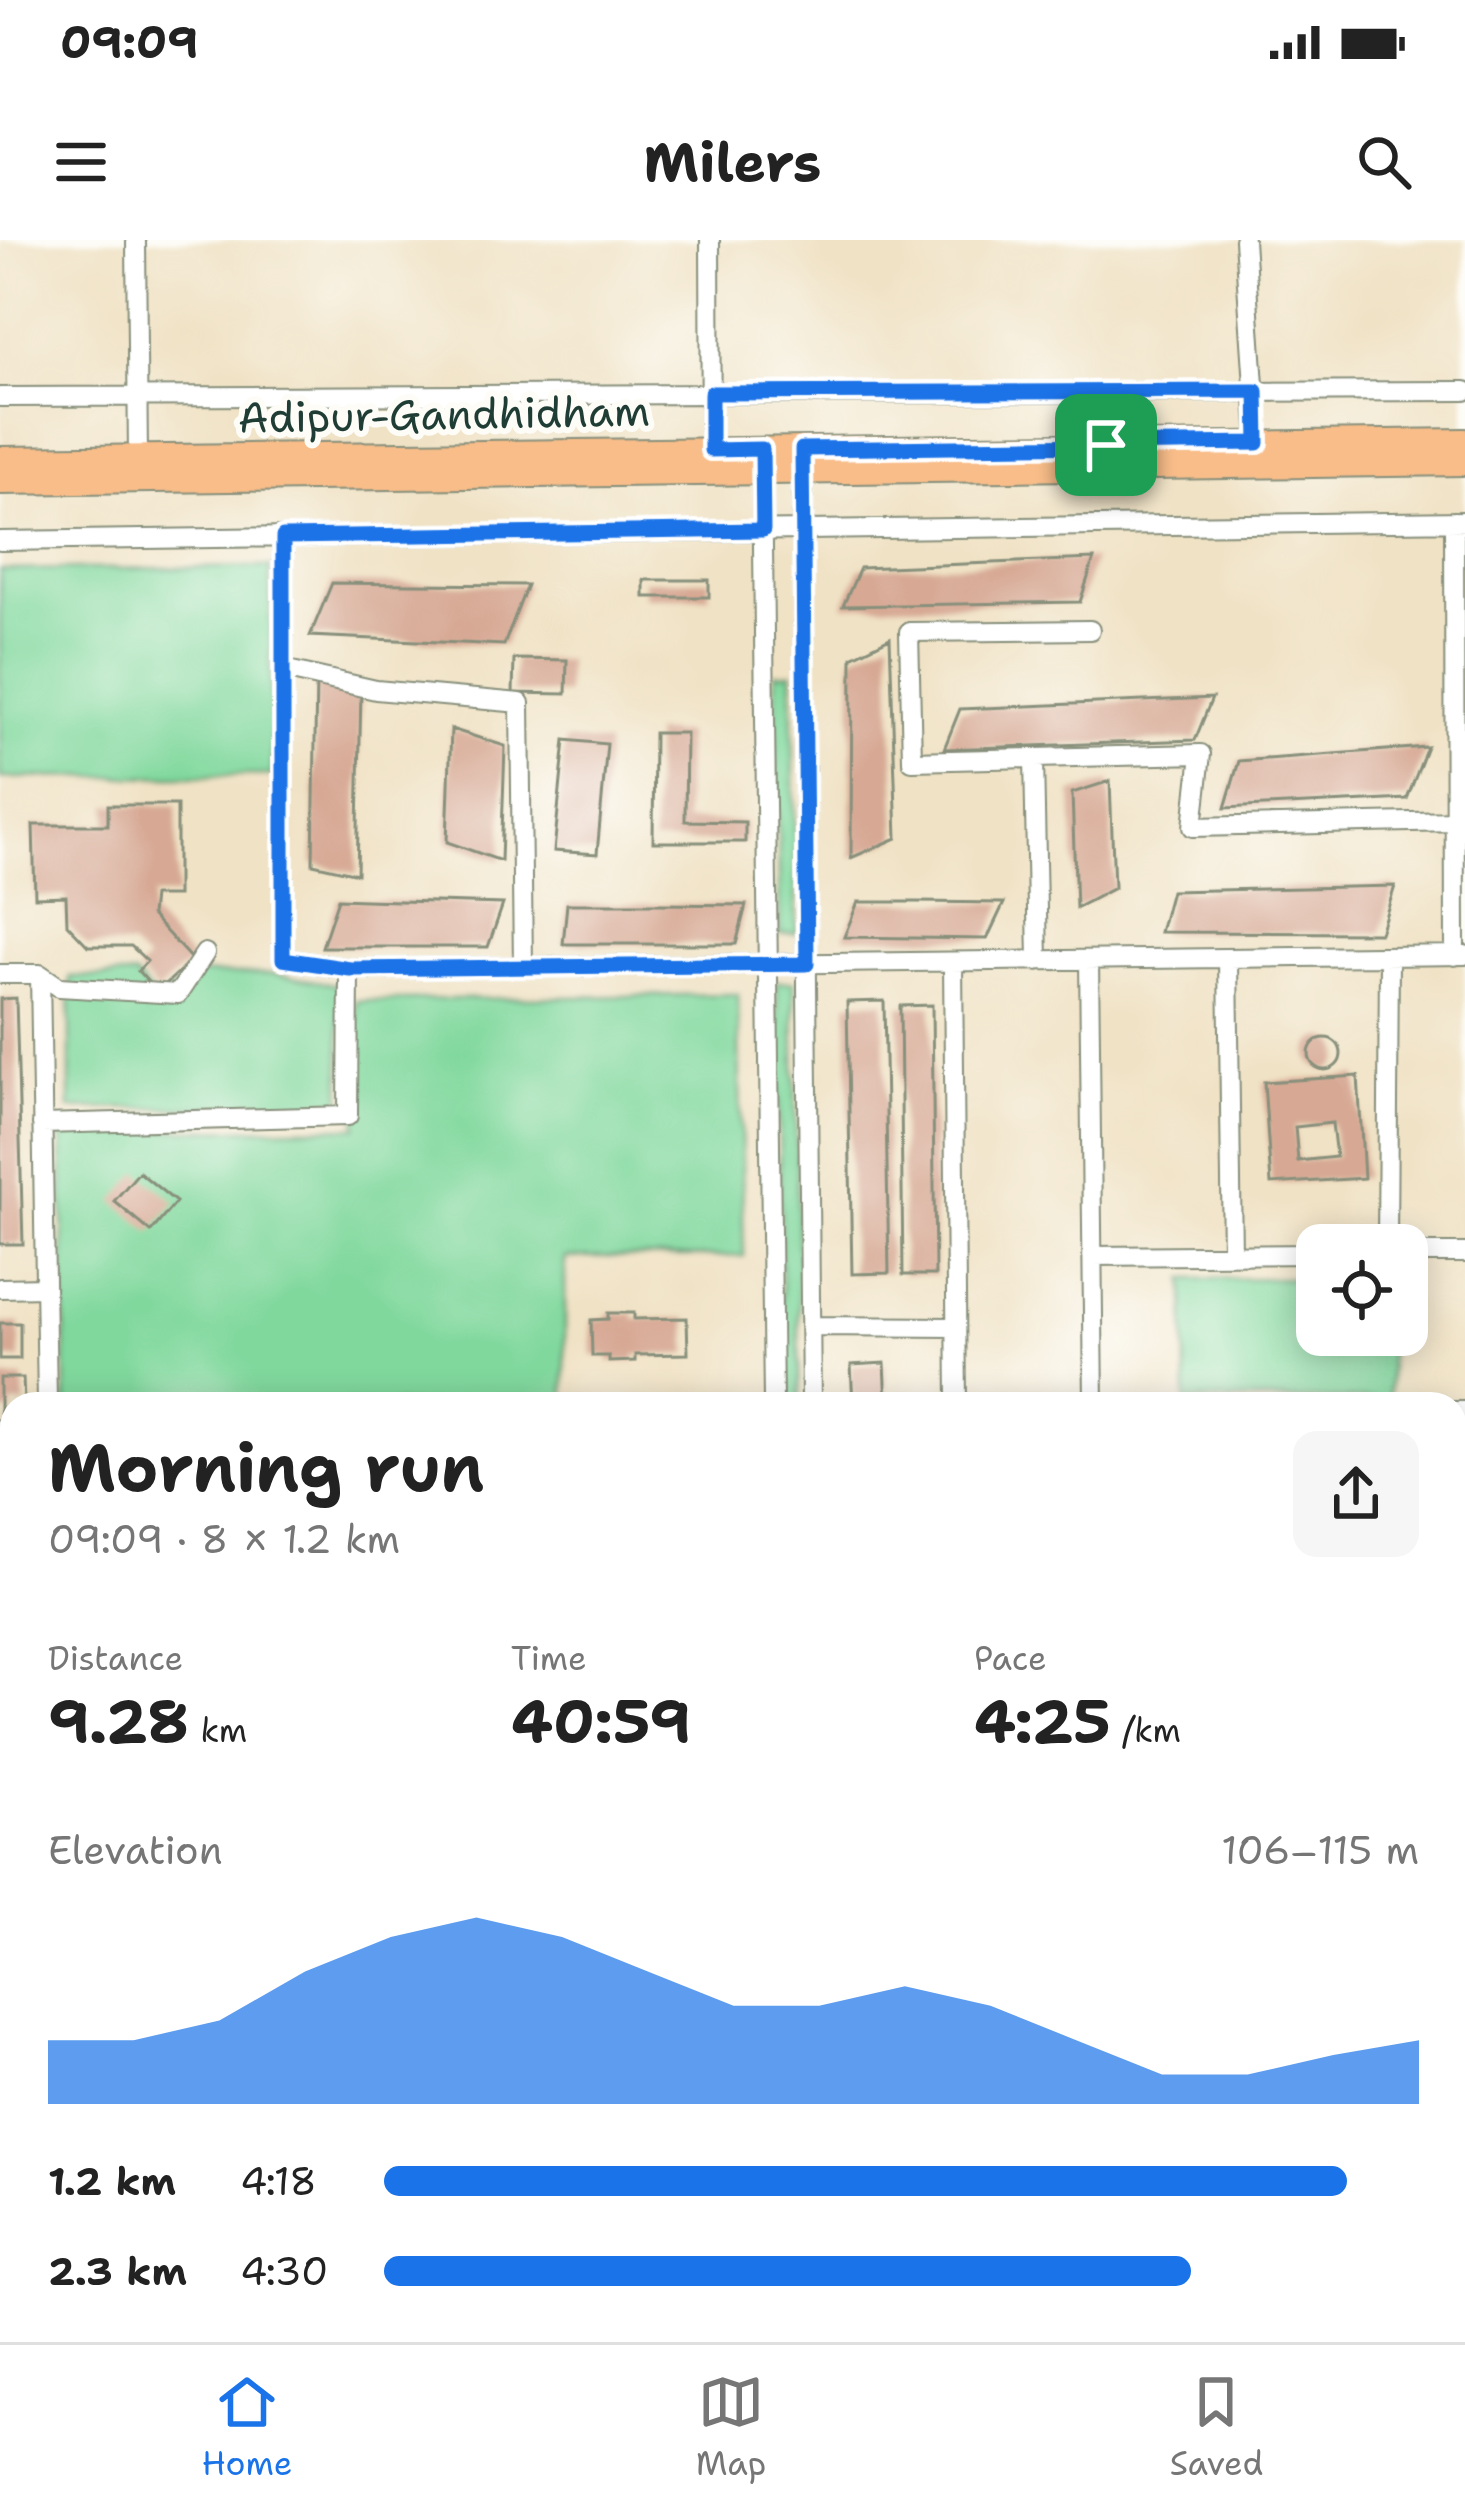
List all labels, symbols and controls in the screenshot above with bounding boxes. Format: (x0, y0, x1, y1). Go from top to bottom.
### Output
text: 09:09 (60, 12, 199, 72)
text: Milers (644, 126, 822, 198)
icon: menu (48, 129, 114, 195)
icon: search (1351, 129, 1417, 195)
street label: Adipur-Gandhidham (237, 382, 651, 446)
pin (1055, 394, 1157, 496)
icon: arrive (1073, 412, 1139, 478)
map controls (1296, 1224, 1428, 1356)
button: locate (1296, 1224, 1428, 1356)
text: Morning run (48, 1424, 484, 1512)
button: share (1293, 1431, 1419, 1557)
text: 09:09 · 8 × 1.2 km (48, 1513, 400, 1565)
text: Distance (48, 1636, 183, 1681)
text: Time (511, 1636, 587, 1681)
text: Pace (974, 1636, 1047, 1681)
text: 9.28 (48, 1681, 189, 1761)
text: 40:59 (511, 1681, 691, 1761)
text: 4:25 (974, 1681, 1111, 1761)
text: km (189, 1708, 247, 1753)
text: /km (1111, 1708, 1181, 1753)
text: Elevation (48, 1824, 223, 1876)
text: 106–115 m (1221, 1824, 1419, 1876)
text: 1.2 km (48, 2155, 176, 2207)
text: 4:18 (240, 2155, 317, 2207)
text: 2.3 km (48, 2245, 187, 2297)
text: 4:30 (240, 2245, 328, 2297)
tab: Home (202, 2369, 292, 2486)
tab: Map (696, 2369, 766, 2486)
tab: Saved (1170, 2369, 1263, 2486)

